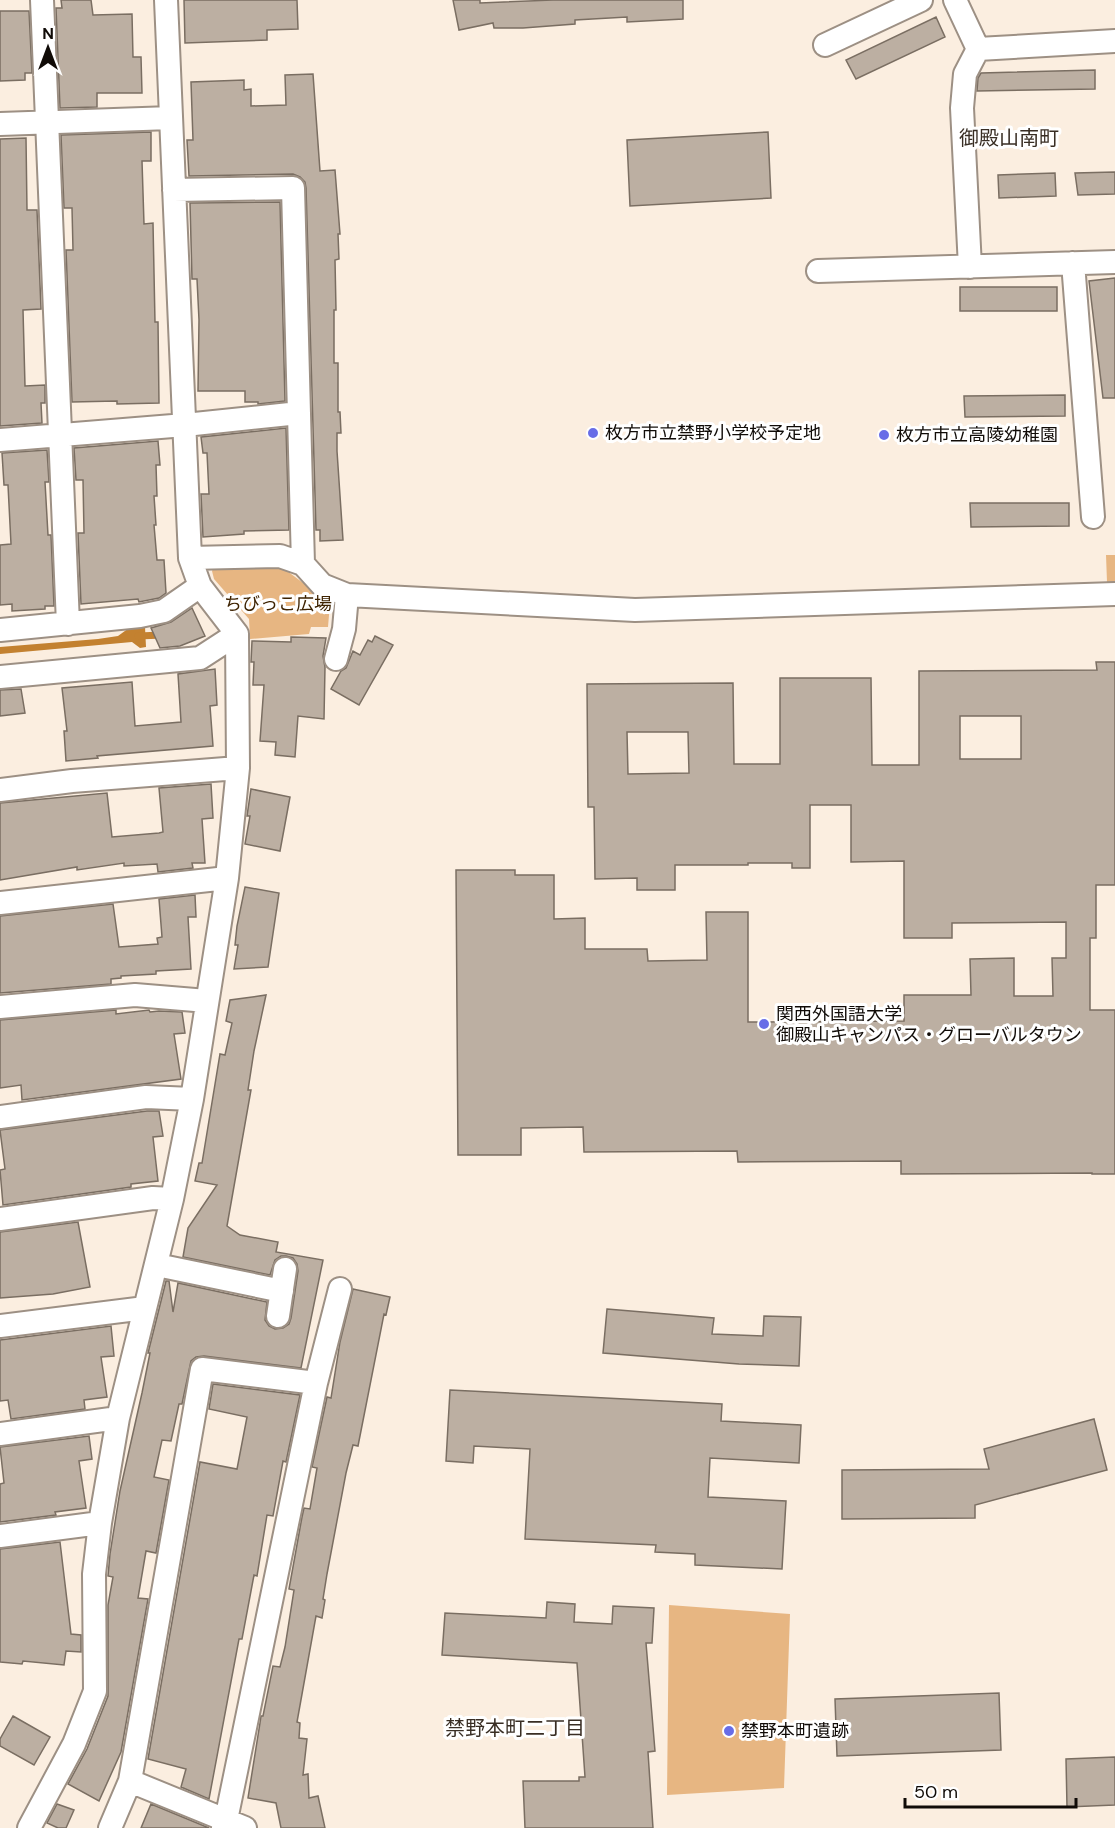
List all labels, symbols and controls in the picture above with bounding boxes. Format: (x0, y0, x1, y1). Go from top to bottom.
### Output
north arrow (18, 18, 78, 78)
text: N (42, 23, 54, 44)
district label: 御殿山南町 (959, 125, 1059, 151)
place label: 枚方市立禁野小学校予定地 (605, 421, 821, 445)
place label: 枚方市立高陵幼稚園 (896, 423, 1058, 447)
marker: 枚方市立禁野小学校予定地 (586, 426, 600, 440)
marker: 枚方市立高陵幼稚園 (877, 428, 891, 442)
park label: ちびっこ広場 (224, 592, 332, 616)
place label: 関西外国語大学 御殿山キャンパス・グローバルタウン (776, 1002, 1082, 1047)
marker: 関西外国語大学 御殿山キャンパス・グローバルタウン (757, 1017, 771, 1031)
district label: 禁野本町二丁目 (445, 1715, 585, 1741)
place label: 禁野本町遺跡 (741, 1719, 849, 1743)
marker: 禁野本町遺跡 (722, 1724, 736, 1738)
scale bar (905, 1771, 1076, 1809)
text: 50 m (914, 1780, 958, 1804)

